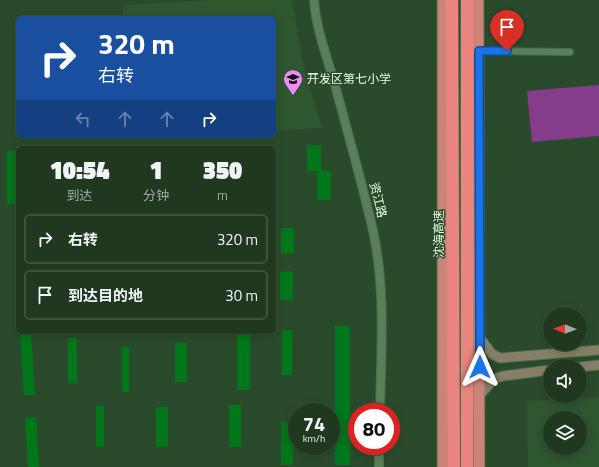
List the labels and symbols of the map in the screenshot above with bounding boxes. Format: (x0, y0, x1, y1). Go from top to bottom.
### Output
pin (490, 10, 524, 51)
school or university icon: 开发区第七小学 (282, 68, 304, 96)
place label: 开发区第七小学 (307, 69, 391, 88)
street label: 资江路 (365, 180, 392, 220)
street label: 沈海高速 (429, 210, 448, 258)
north arrow (543, 307, 587, 351)
position arrow (459, 346, 501, 388)
speed limit sign: 80 (348, 403, 400, 455)

